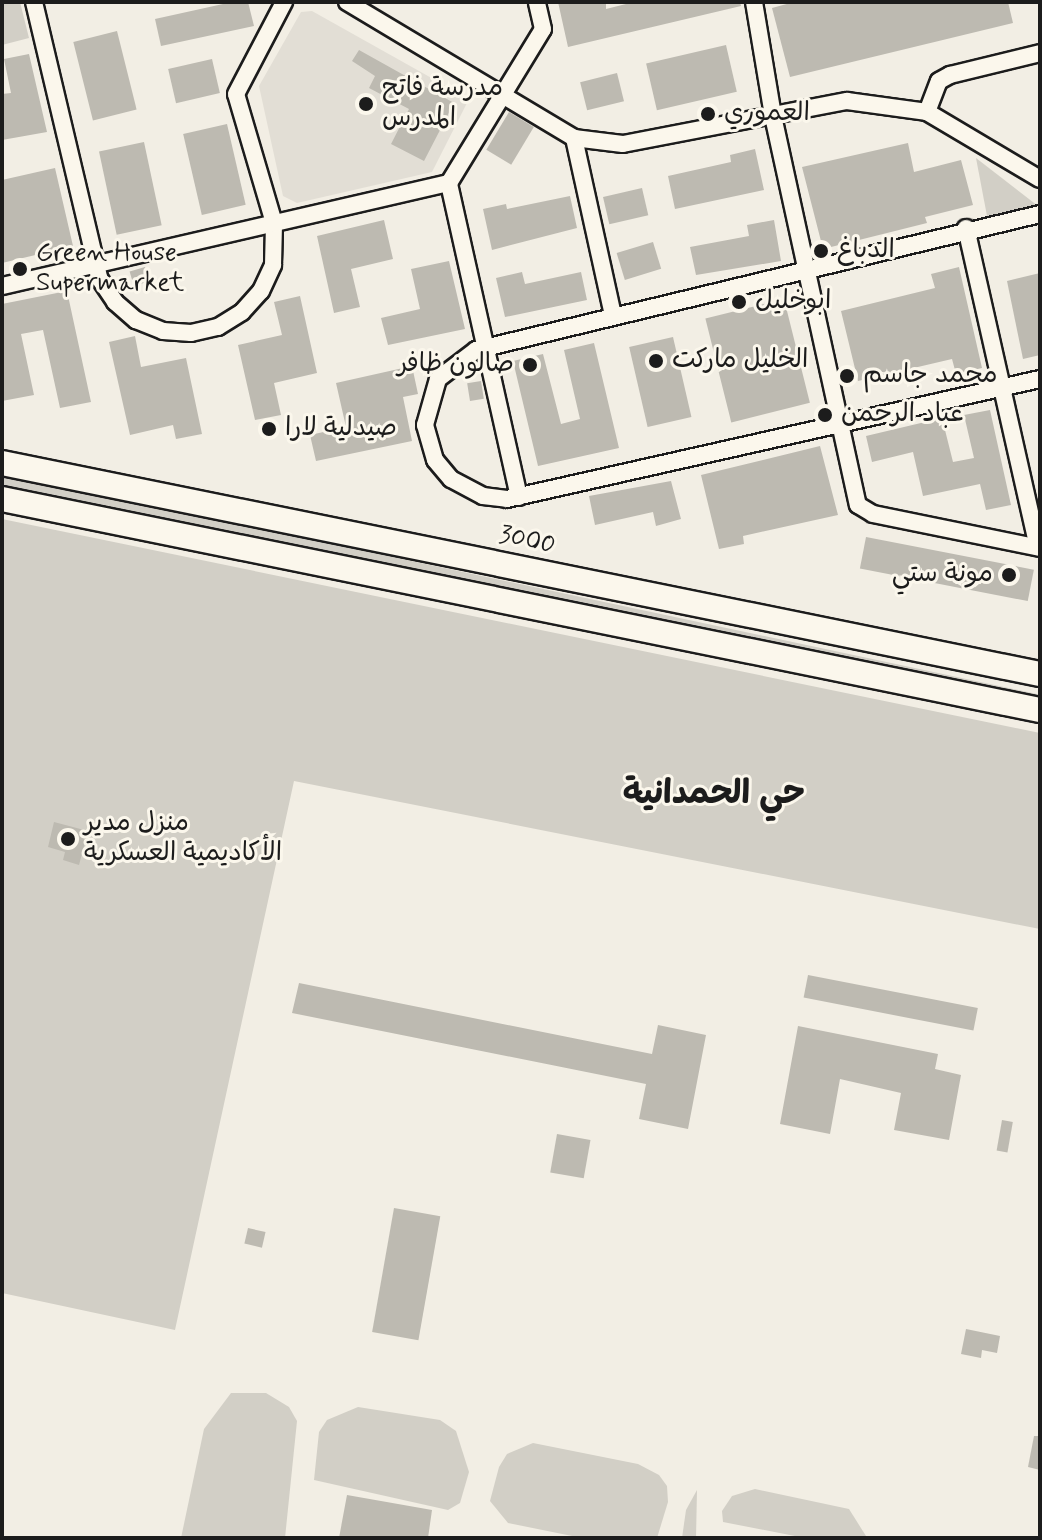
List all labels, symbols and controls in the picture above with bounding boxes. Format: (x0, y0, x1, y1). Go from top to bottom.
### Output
place label: مدرسة فاتح المدرس (382, 73, 503, 134)
marker: مدرسة فاتح المدرس (357, 95, 375, 113)
place label: العموري (724, 98, 810, 130)
marker: العموري (699, 105, 717, 123)
place label: الدباغ (837, 235, 895, 267)
place label: Green House Supermarket (36, 238, 184, 300)
marker: الدباغ (812, 242, 830, 260)
marker: Green House Supermarket (11, 260, 29, 278)
place label: ابوخليل (755, 286, 831, 318)
marker: ابوخليل (730, 293, 748, 311)
place label: الخليل ماركت (672, 345, 808, 377)
place label: صالون ظافر (397, 349, 514, 381)
marker: الخليل ماركت (647, 352, 665, 370)
marker: صالون ظافر (521, 356, 539, 374)
place label: محمد جاسم (863, 360, 998, 392)
marker: محمد جاسم (838, 367, 856, 385)
place label: عباد الرحمن (841, 399, 964, 431)
marker: عباد الرحمن (816, 406, 834, 424)
place label: صيدلية لارا (285, 413, 397, 445)
marker: صيدلية لارا (260, 420, 278, 438)
street label: 3000 (496, 520, 558, 562)
place label: مونة ستي (892, 559, 993, 591)
marker: مونة ستي (1000, 566, 1018, 584)
district label: حي الحمدانية (623, 774, 805, 814)
place label: منزل مدير الأكاديمية العسكرية (84, 808, 282, 870)
marker: منزل مدير الأكاديمية العسكرية (59, 830, 77, 848)

